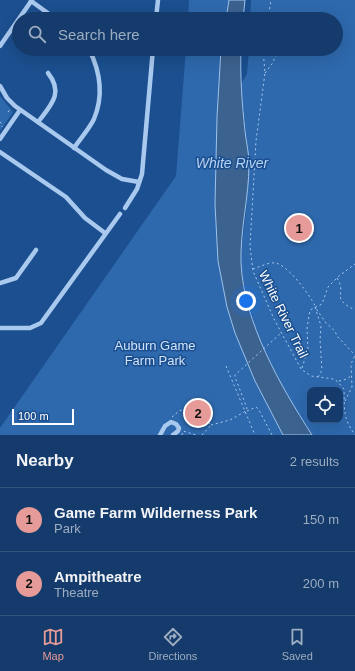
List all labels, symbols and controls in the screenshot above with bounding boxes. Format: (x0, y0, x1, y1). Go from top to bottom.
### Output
search box (12, 12, 343, 56)
icon: search (26, 23, 48, 45)
text: Search here (58, 26, 140, 43)
water label: White River (196, 155, 270, 171)
pin: 1 (286, 213, 312, 243)
street label: White River Trail (256, 268, 311, 360)
your location (236, 291, 256, 311)
park label: Auburn Game Farm Park (115, 338, 195, 368)
map controls (307, 387, 343, 423)
button: locate (307, 387, 343, 423)
pin: 2 (185, 398, 211, 428)
scale bar (12, 407, 74, 426)
text: 100 m (18, 410, 49, 422)
text: Nearby (16, 451, 74, 470)
text: 2 results (290, 454, 339, 469)
text: Game Farm Wilderness Park (54, 504, 257, 521)
text: 1 (25, 512, 33, 527)
text: 150 m (303, 512, 339, 527)
text: Park (54, 521, 81, 536)
text: Ampitheatre (54, 568, 142, 585)
text: 2 (25, 576, 33, 591)
text: 200 m (303, 576, 339, 591)
text: Theatre (54, 585, 99, 600)
tab: Map (42, 626, 64, 662)
tab: Directions (148, 626, 197, 662)
tab: Saved (282, 626, 313, 662)

